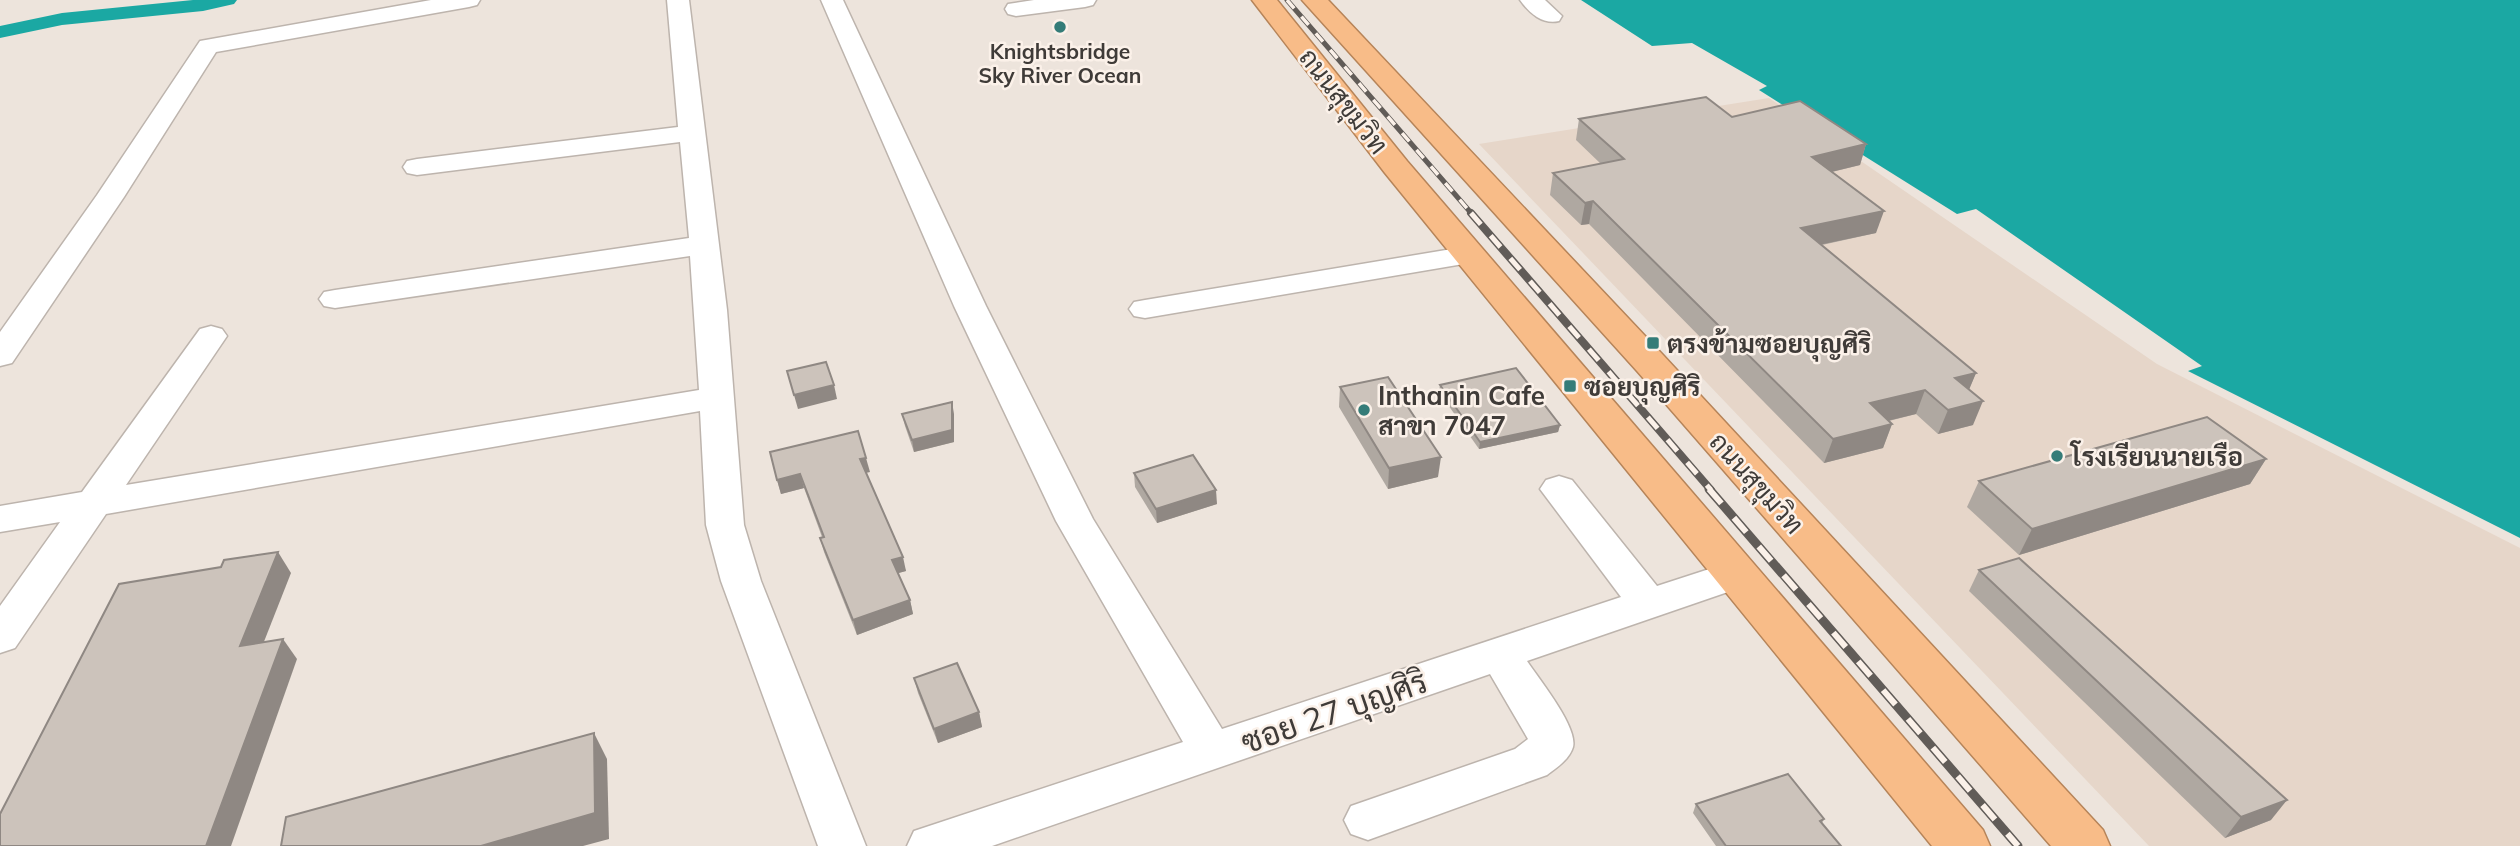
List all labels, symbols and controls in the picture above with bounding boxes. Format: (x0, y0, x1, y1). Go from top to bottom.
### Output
marker: Knightsbridge Sky River Ocean (1052, 19, 1068, 35)
place label: Knightsbridge Sky River Ocean (979, 38, 1141, 88)
street label: ถนนสุขุมวิท (1291, 42, 1396, 162)
place label: ตรงข้ามซอยบุญศิริ (1667, 327, 1871, 362)
marker: ตรงข้ามซอยบุญศิริ (1645, 335, 1661, 351)
place label: ซอยบุญศิริ (1584, 370, 1700, 405)
marker: ซอยบุญศิริ (1562, 378, 1578, 394)
place label: Inthanin Cafe สาขา 7047 (1378, 379, 1545, 442)
marker: Inthanin Cafe สาขา 7047 (1356, 402, 1372, 418)
street label: ถนนสุขุมวิท (1701, 425, 1811, 542)
place label: โรงเรียนนายเรือ (2069, 440, 2243, 473)
marker: โรงเรียนนายเรือ (2049, 448, 2065, 464)
street label: ซอย 27 บุญศิริ (1236, 661, 1433, 764)

